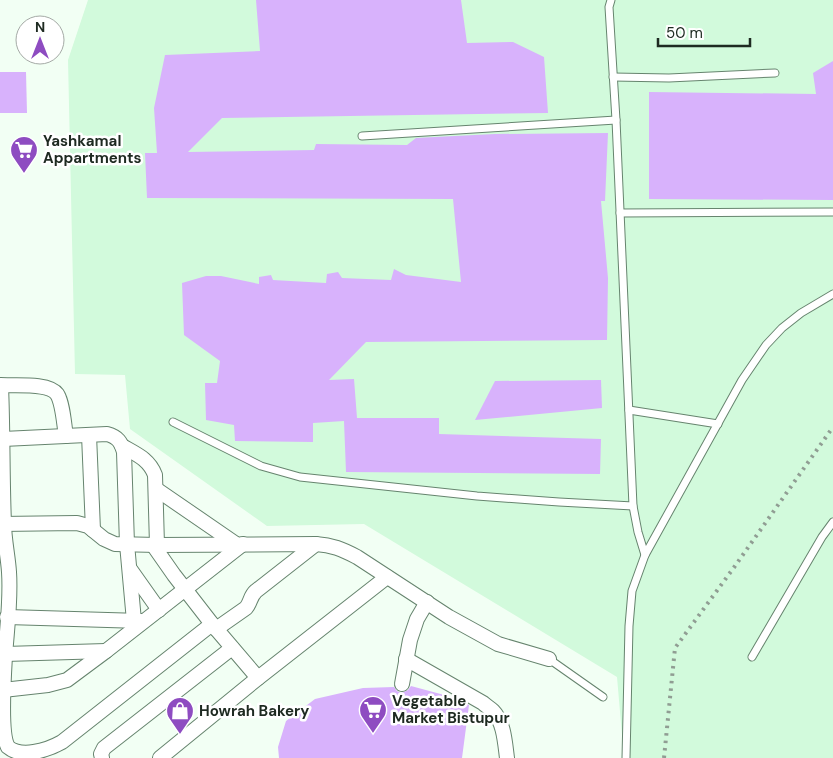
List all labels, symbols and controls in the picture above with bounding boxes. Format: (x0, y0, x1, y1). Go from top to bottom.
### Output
north arrow (15, 15, 65, 65)
scale bar (658, 15, 750, 47)
text: N (35, 18, 45, 36)
text: 50 m (666, 23, 703, 43)
place label: Yashkamal Appartments (43, 131, 142, 168)
supermarket icon: Yashkamal Appartments (9, 135, 39, 174)
place label: Vegetable Market Bistupur (392, 691, 510, 728)
supermarket icon: Vegetable Market Bistupur (358, 695, 388, 734)
shop icon: Howrah Bakery (165, 696, 195, 735)
place label: Howrah Bakery (199, 701, 309, 721)

